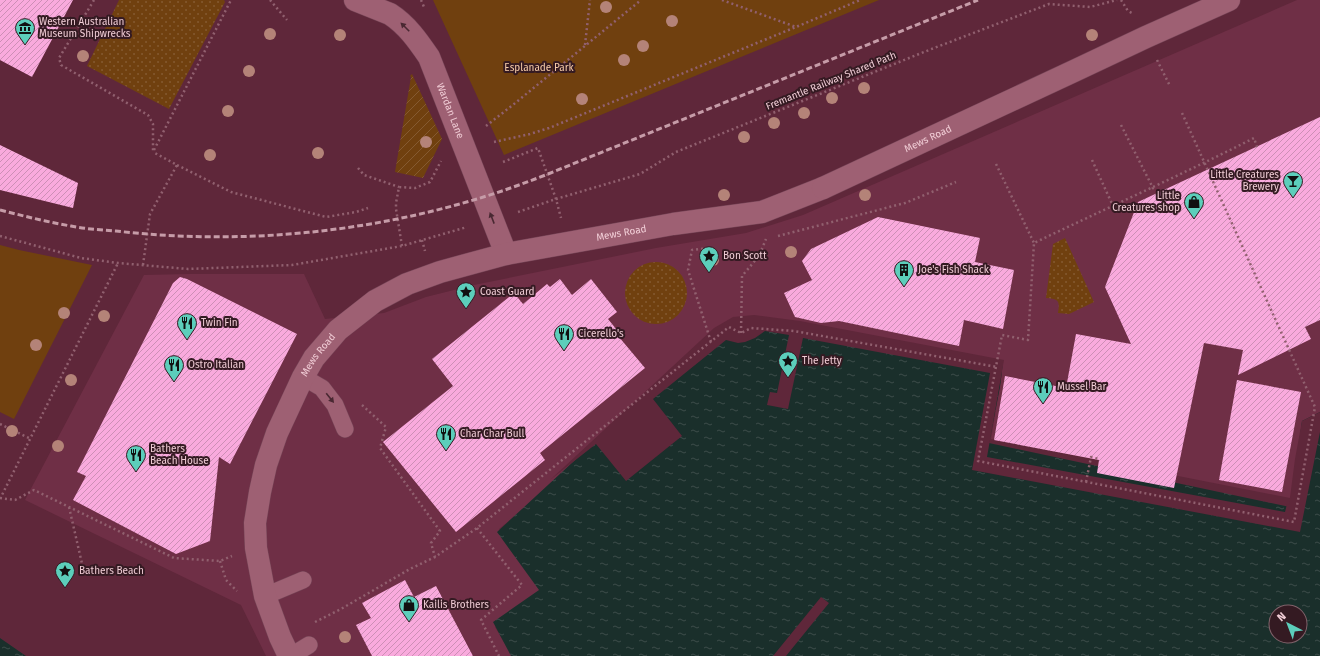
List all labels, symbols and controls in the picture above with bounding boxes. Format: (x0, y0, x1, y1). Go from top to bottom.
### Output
place label: Western Australian Museum Shipwrecks (39, 16, 131, 40)
museum icon: Western Australian Museum Shipwrecks (14, 17, 36, 45)
one-way arrow (400, 22, 410, 32)
street label: Fremantle Railway Shared Path (764, 49, 898, 113)
park label: Esplanade Park (504, 62, 575, 74)
street label: Wardan Lane (434, 81, 466, 140)
street label: Mews Road (903, 123, 954, 155)
place label: Little Creatures Brewery (1210, 169, 1279, 193)
bar icon: Little Creatures Brewery (1282, 170, 1304, 198)
place label: Little Creatures shop (1112, 190, 1180, 214)
shop icon: Little Creatures shop (1183, 191, 1205, 219)
one-way arrow (488, 211, 494, 223)
street label: Mews Road (595, 223, 647, 244)
place icon: Bon Scott (698, 245, 720, 273)
place label: Bon Scott (723, 250, 767, 262)
building icon: Joe's Fish Shack (893, 259, 915, 287)
place label: Joe's Fish Shack (918, 264, 990, 276)
place icon: Coast Guard (455, 281, 477, 309)
place label: Coast Guard (480, 286, 535, 298)
restaurant icon: Twin Fin (176, 312, 198, 340)
place label: Twin Fin (201, 317, 238, 329)
restaurant icon: Cicerello's (553, 323, 575, 351)
place label: Cicerello's (578, 328, 624, 340)
street label: Mews Road (299, 331, 338, 379)
place icon: The Jetty (777, 350, 799, 378)
restaurant icon: Ostro Italian (163, 354, 185, 382)
place label: The Jetty (802, 355, 842, 367)
place label: Ostro Italian (188, 359, 244, 371)
restaurant icon: Mussel Bar (1032, 376, 1054, 404)
place label: Mussel Bar (1057, 381, 1106, 393)
one-way arrow (325, 392, 334, 403)
restaurant icon: Char Char Bull (435, 423, 457, 451)
place label: Char Char Bull (460, 428, 524, 440)
place label: Bathers Beach House (150, 443, 209, 467)
restaurant icon: Bathers Beach House (125, 444, 147, 472)
place icon: Bathers Beach (54, 560, 76, 588)
place label: Bathers Beach (79, 565, 144, 577)
shop icon: Kailis Brothers (398, 594, 420, 622)
place label: Kailis Brothers (423, 599, 489, 611)
north arrow (1268, 604, 1308, 644)
text: N (1275, 610, 1289, 624)

